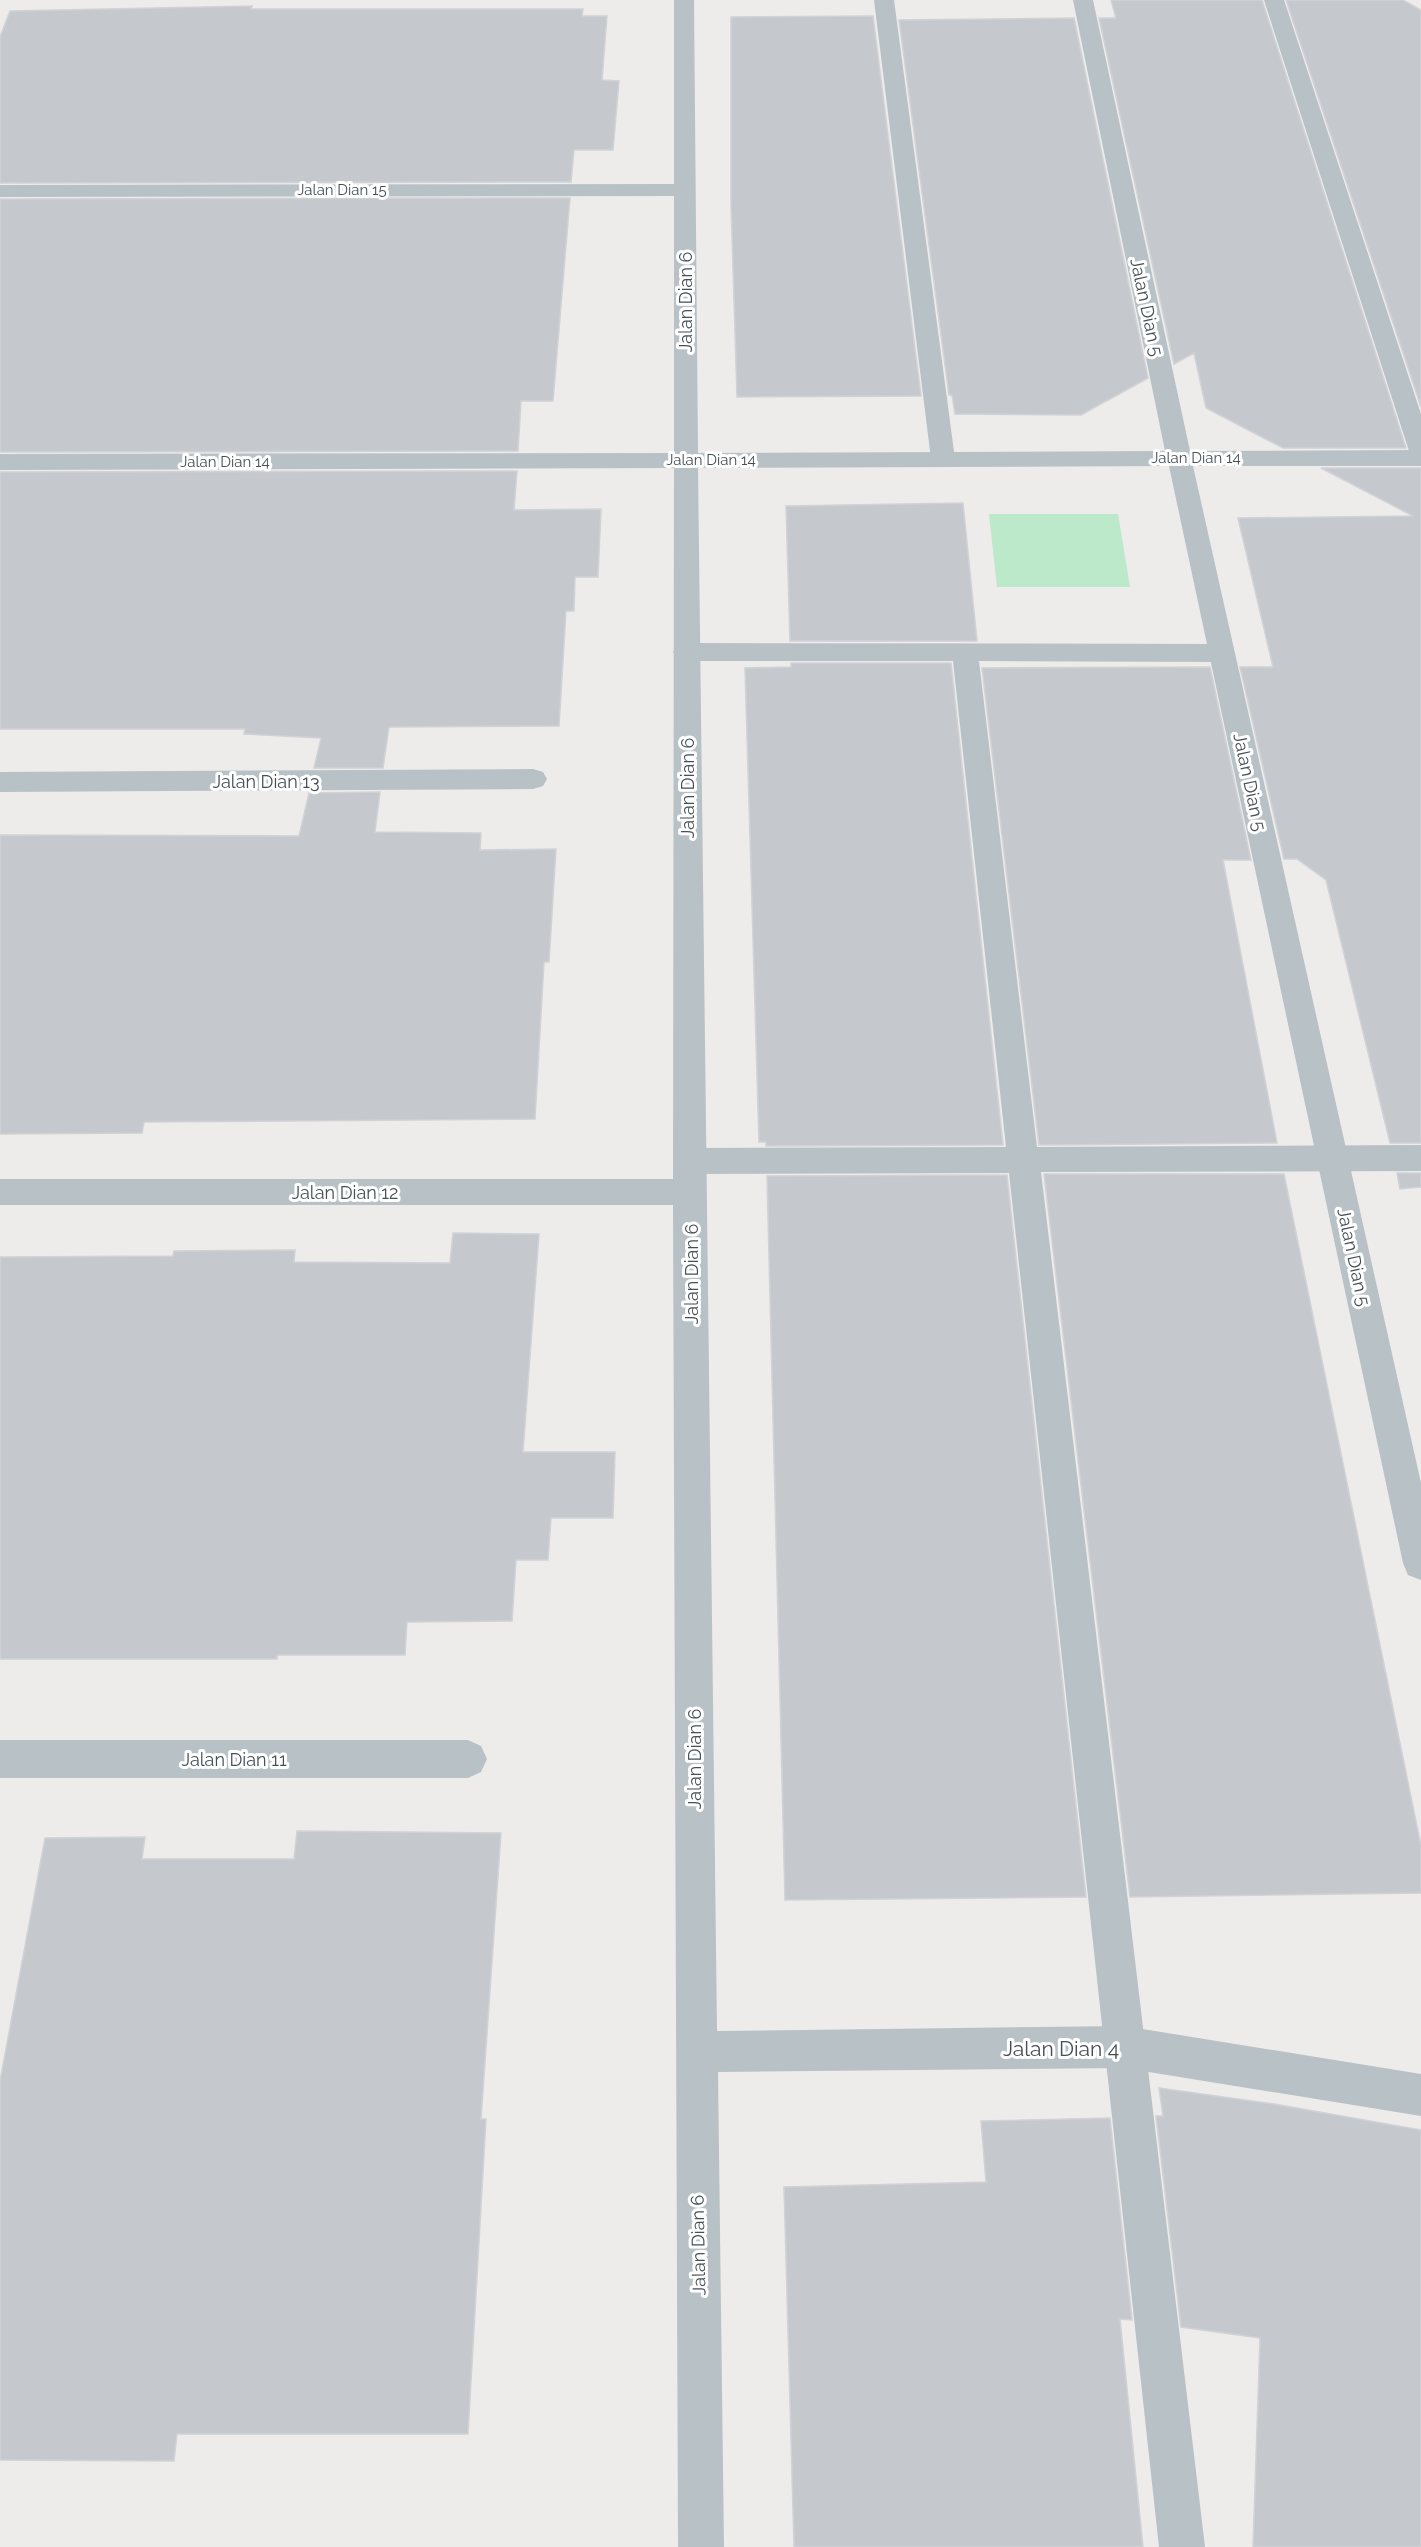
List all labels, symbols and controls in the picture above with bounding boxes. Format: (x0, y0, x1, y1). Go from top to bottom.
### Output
street label: Jalan Dian 15 (297, 181, 387, 199)
street label: Jalan Dian 6 (675, 252, 696, 352)
street label: Jalan Dian 5 (1126, 256, 1168, 358)
street label: Jalan Dian 14 (1151, 449, 1241, 467)
street label: Jalan Dian 14 (666, 451, 756, 469)
street label: Jalan Dian 14 (180, 453, 270, 471)
street label: Jalan Dian 5 (1229, 731, 1271, 833)
street label: Jalan Dian 6 (677, 738, 698, 838)
street label: Jalan Dian 13 (212, 771, 320, 792)
street label: Jalan Dian 12 (292, 1182, 398, 1203)
street label: Jalan Dian 5 (1333, 1206, 1375, 1308)
street label: Jalan Dian 6 (681, 1224, 702, 1324)
street label: Jalan Dian 6 (684, 1709, 705, 1809)
street label: Jalan Dian 11 (181, 1749, 287, 1770)
street label: Jalan Dian 4 (1003, 2036, 1119, 2061)
street label: Jalan Dian 6 (687, 2194, 709, 2296)

